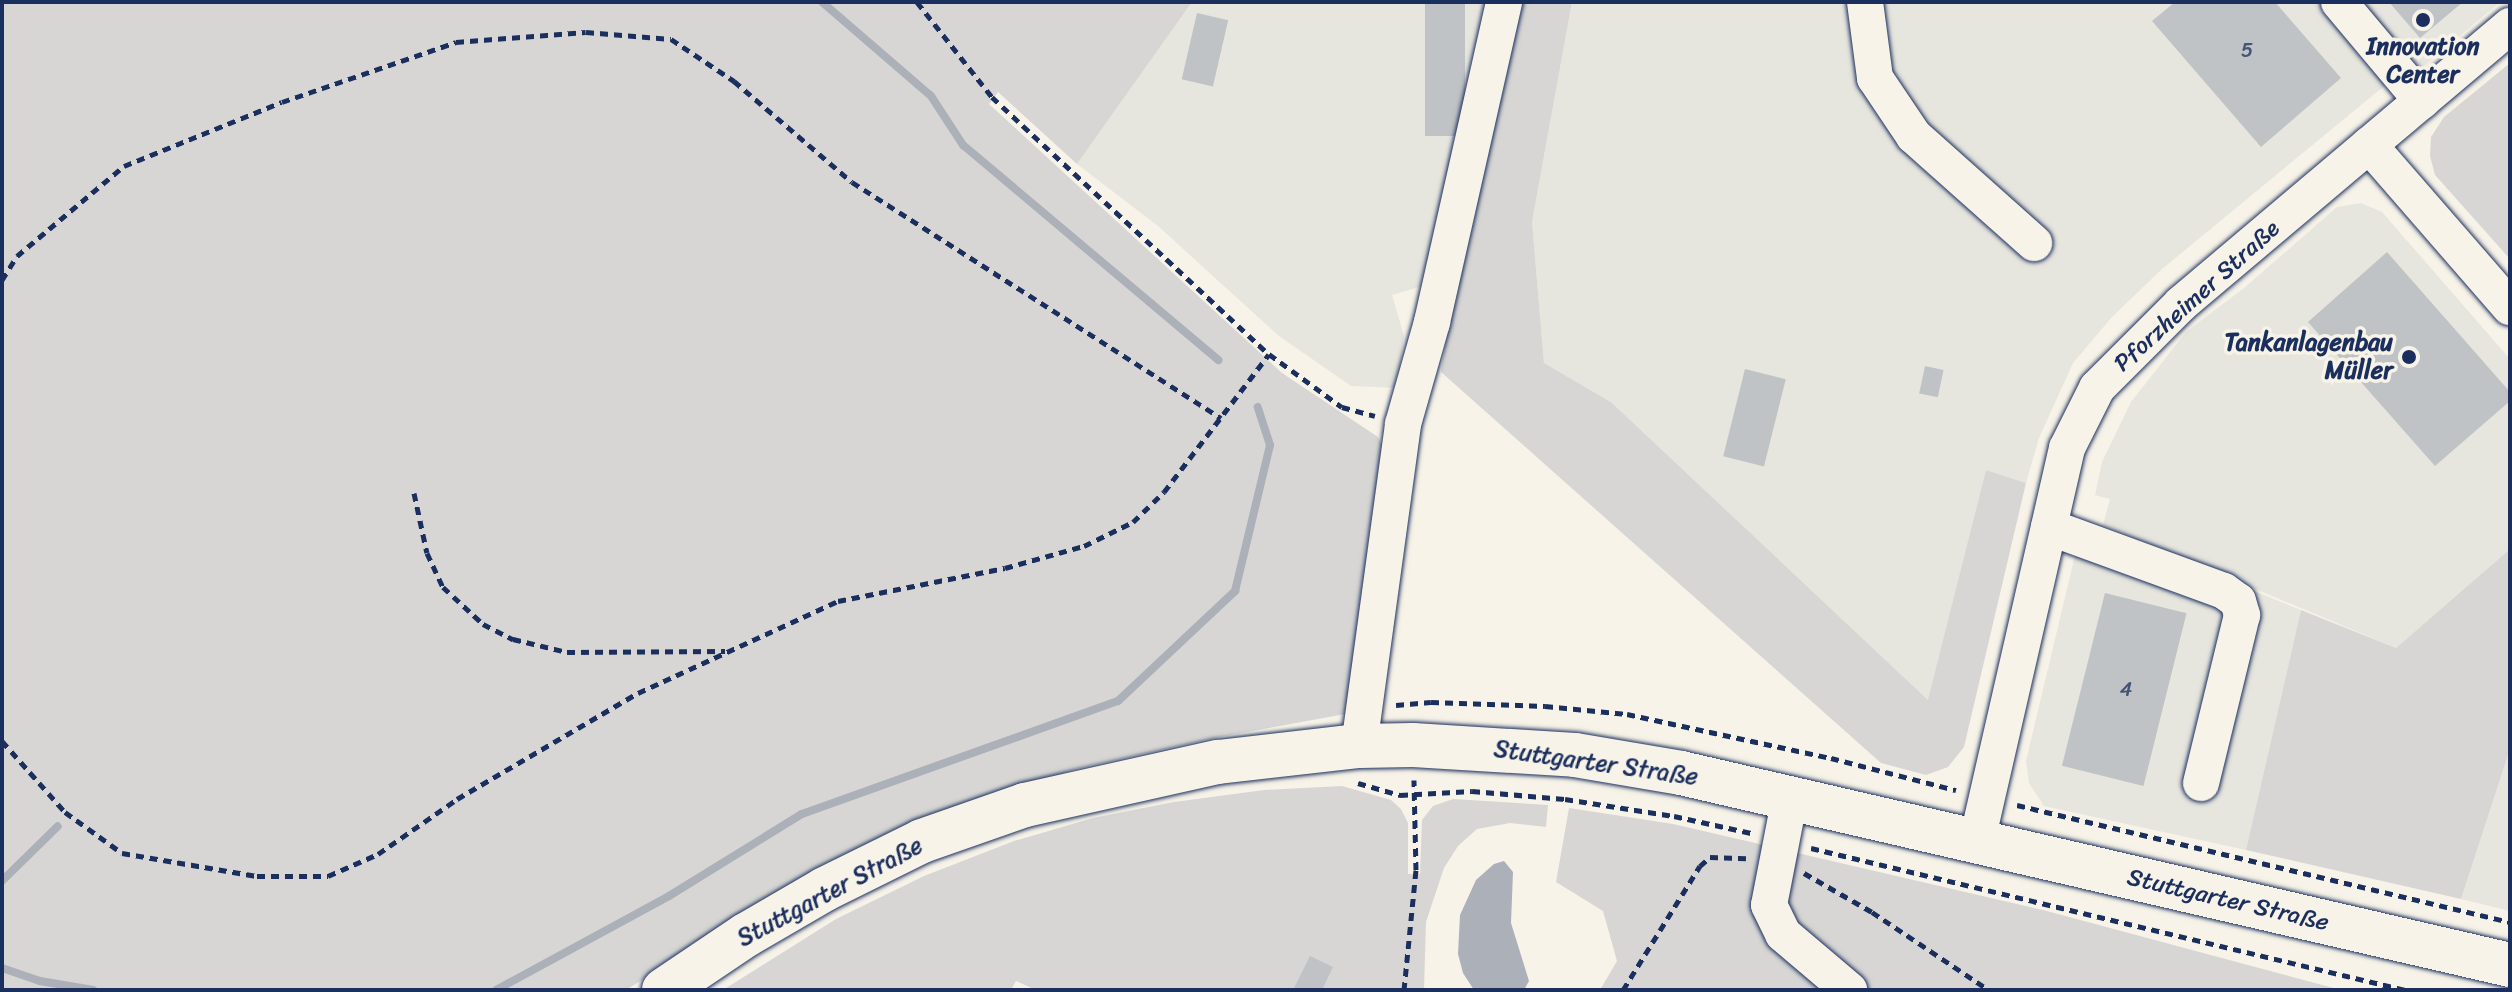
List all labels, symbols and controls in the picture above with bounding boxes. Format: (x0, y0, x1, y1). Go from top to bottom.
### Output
marker: Innovation Center (2414, 11, 2432, 29)
place label: Innovation Center (2366, 33, 2480, 89)
house number: 5 (2241, 38, 2253, 62)
street label: Pforzheimer Straße (2108, 214, 2286, 378)
place label: Tankanlagenbau Müller (2225, 329, 2393, 385)
marker: Tankanlagenbau Müller (2400, 348, 2418, 366)
house number: 4 (2120, 677, 2132, 701)
street label: Stuttgarter Straße (1492, 734, 1700, 792)
street label: Stuttgarter Straße (732, 831, 928, 953)
street label: Stuttgarter Straße (2124, 863, 2332, 937)

